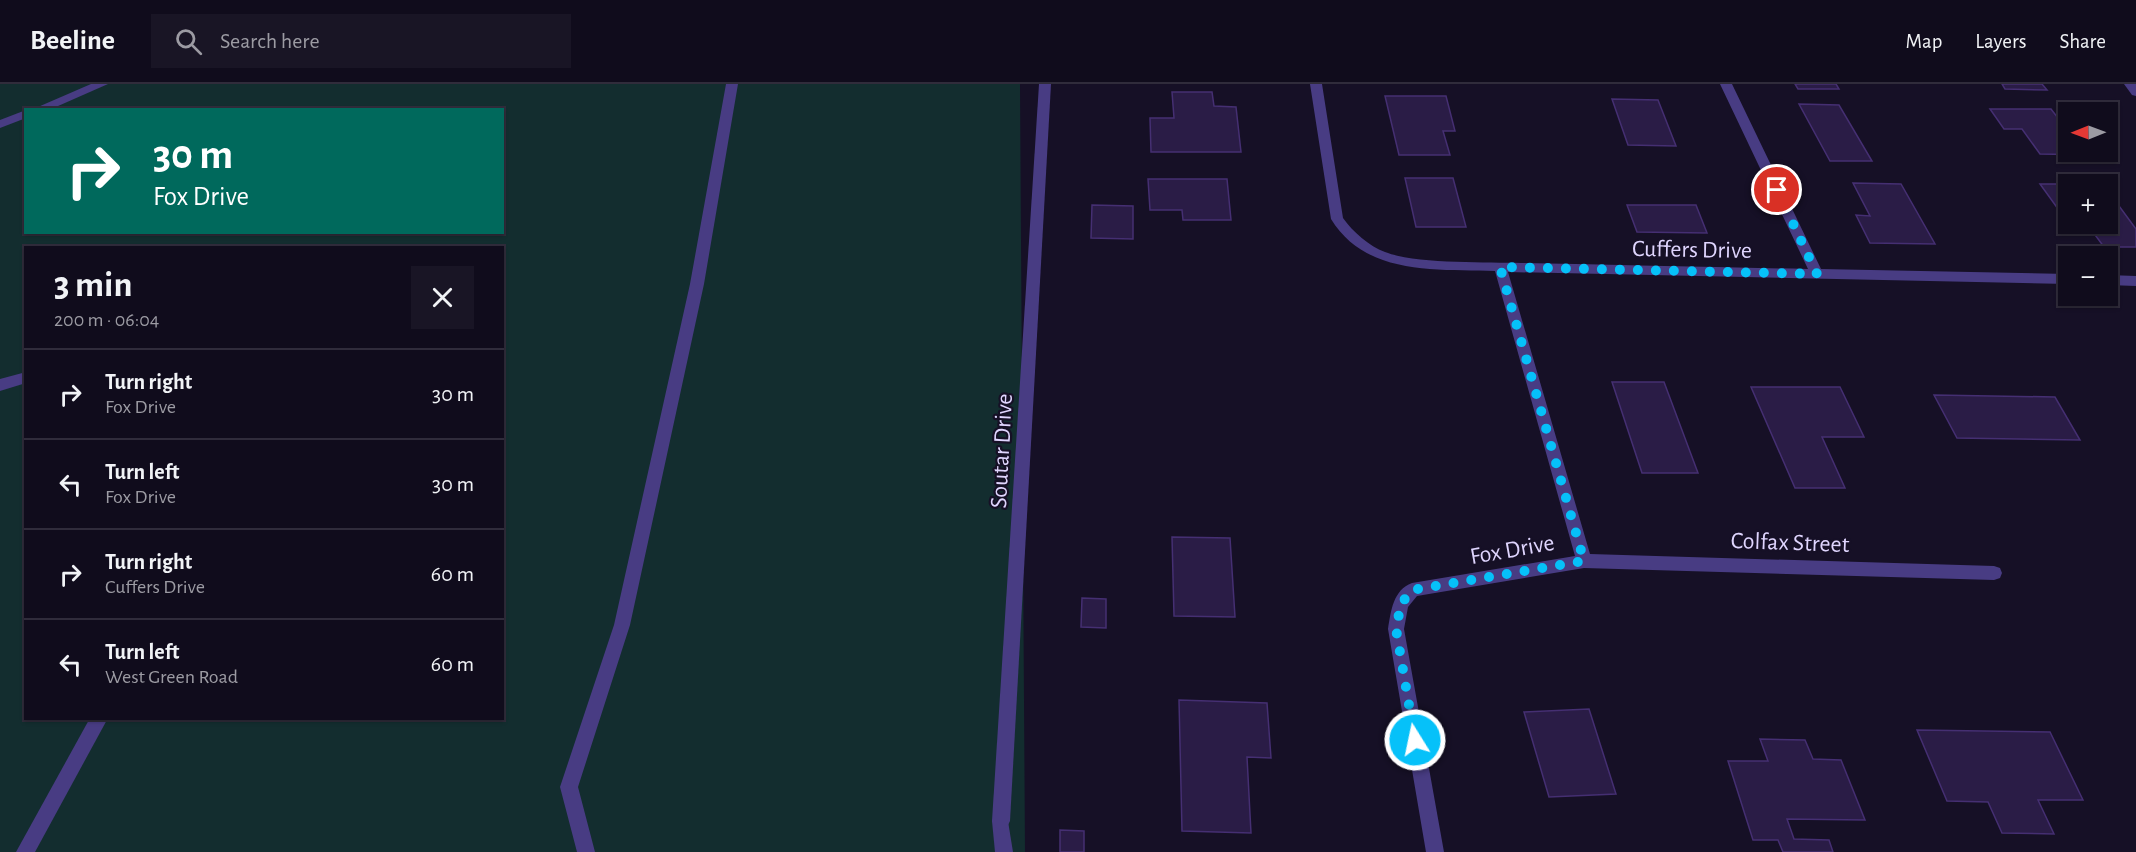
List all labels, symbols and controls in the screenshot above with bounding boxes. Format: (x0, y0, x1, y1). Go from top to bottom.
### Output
search box (151, 14, 571, 68)
icon: search (172, 25, 205, 58)
text: Beeline (30, 27, 115, 55)
text: Search here (220, 30, 320, 52)
text: Map (1906, 31, 1942, 52)
text: Layers (1975, 31, 2026, 52)
text: Share (2059, 31, 2106, 52)
north arrow (2058, 102, 2118, 162)
map controls (2058, 102, 2118, 306)
icon: right (54, 132, 132, 210)
text: 30 m (153, 134, 233, 176)
pin (1751, 164, 1802, 215)
icon: arrive (1760, 173, 1793, 206)
button: + (2058, 174, 2118, 234)
text: Fox Drive (153, 183, 249, 210)
street label: Cuffers Drive (1632, 237, 1752, 263)
button: − (2058, 246, 2118, 306)
button: close (411, 266, 474, 329)
text: 3 min (54, 267, 132, 303)
text: 200 m · 06:04 (54, 310, 159, 330)
text: Turn right (105, 371, 192, 393)
icon: right (54, 378, 87, 411)
text: 30 m (432, 383, 474, 405)
street label: Soutar Drive (987, 393, 1017, 509)
text: Fox Drive (105, 397, 176, 417)
text: Turn left (105, 461, 179, 483)
icon: left (54, 468, 87, 501)
text: 30 m (432, 473, 474, 495)
text: Fox Drive (105, 487, 176, 507)
street label: Colfax Street (1730, 529, 1850, 557)
street label: Fox Drive (1468, 531, 1556, 569)
text: Turn right (105, 551, 192, 573)
icon: right (54, 558, 87, 591)
text: 60 m (431, 563, 474, 585)
text: Cuffers Drive (105, 577, 205, 597)
text: Turn left (105, 641, 179, 663)
icon: left (54, 648, 87, 681)
text: 60 m (431, 653, 474, 675)
text: West Green Road (105, 667, 238, 687)
position arrow (1383, 708, 1447, 772)

